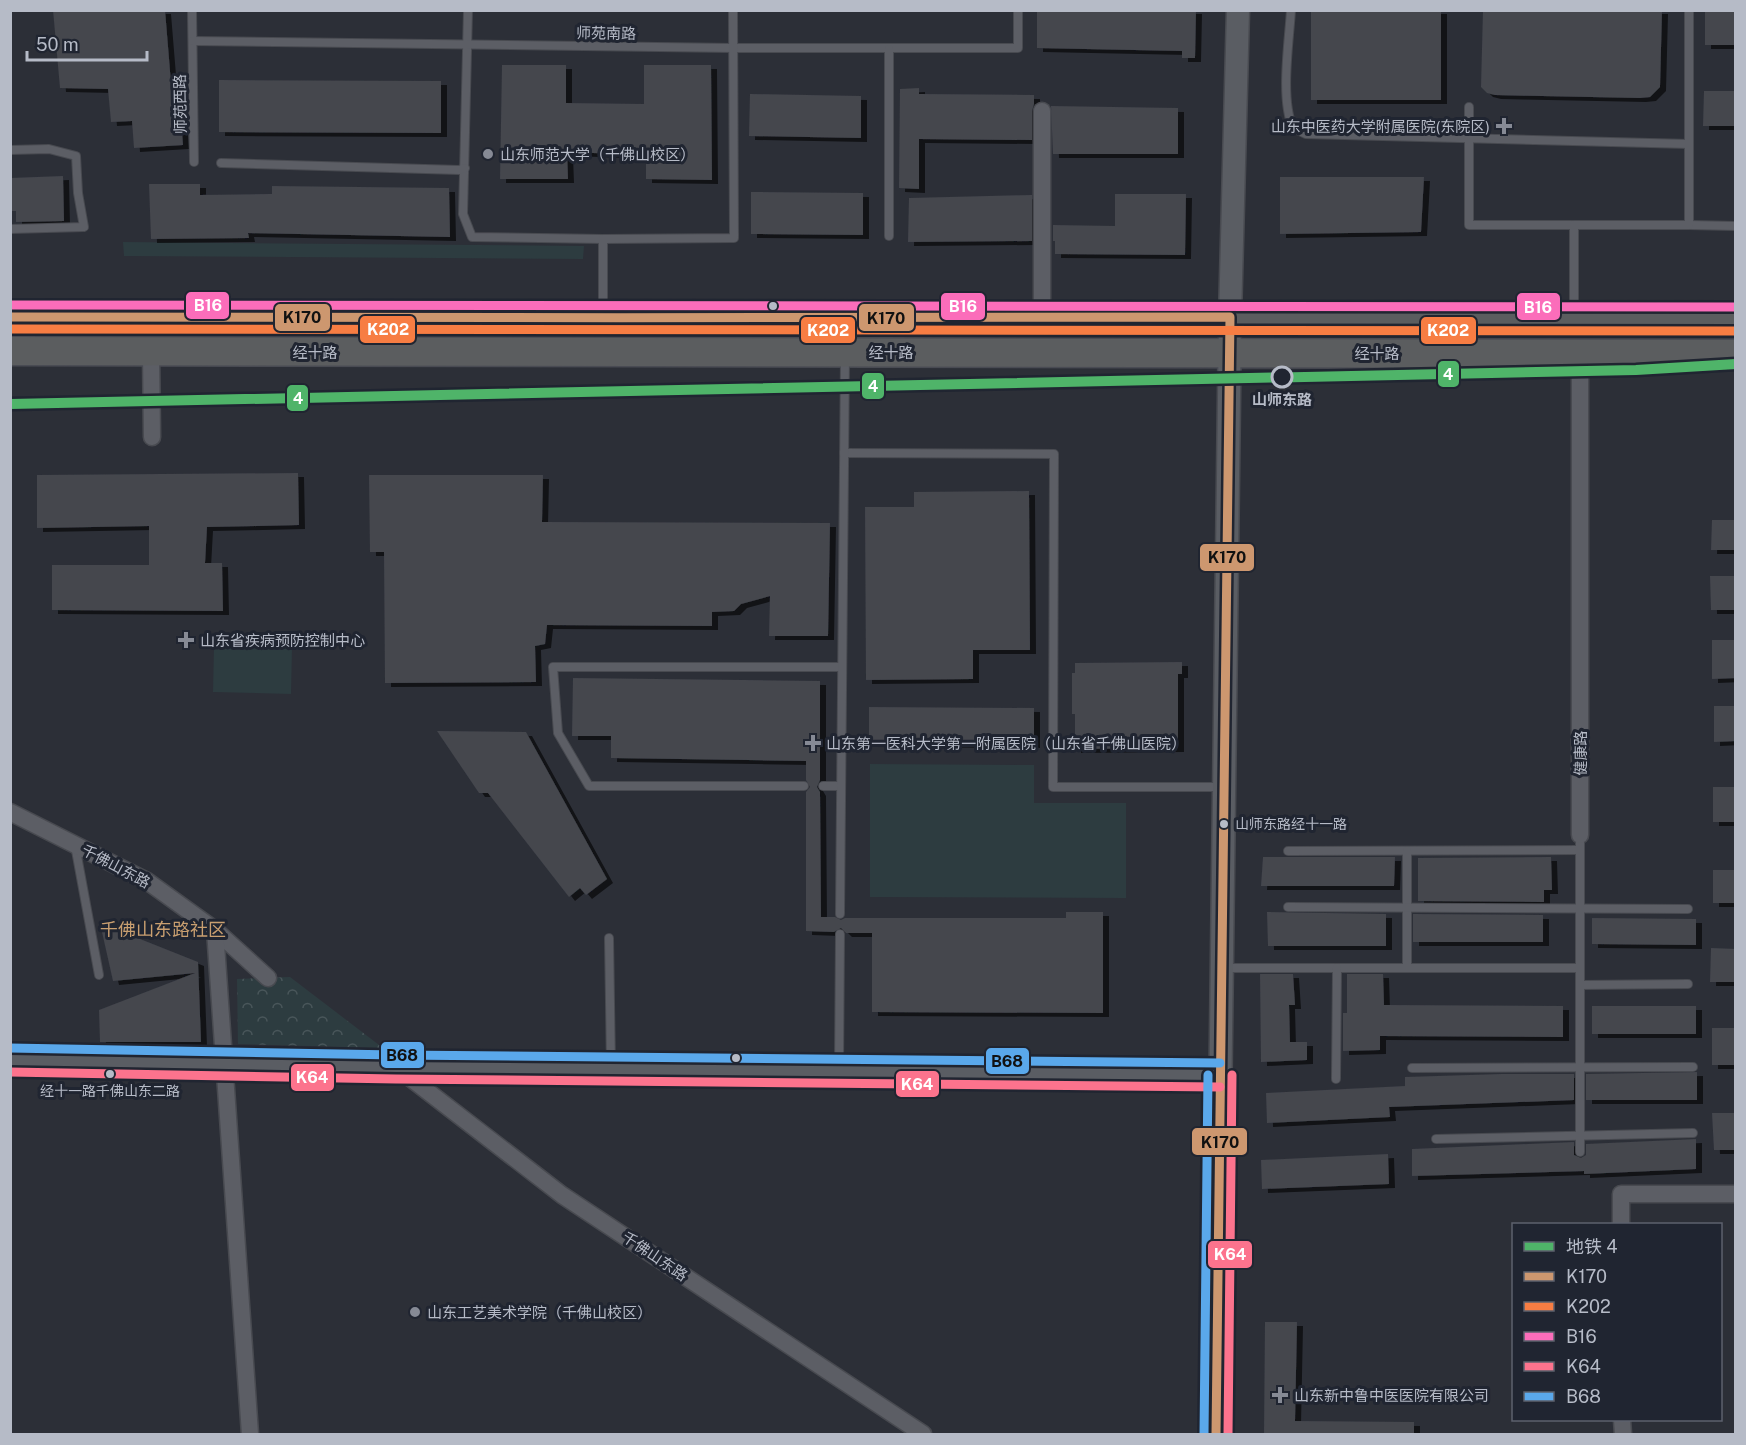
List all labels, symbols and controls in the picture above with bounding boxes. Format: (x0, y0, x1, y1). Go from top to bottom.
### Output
scale bar (27, 24, 147, 62)
street label: 师苑南路 (576, 24, 636, 42)
text: 50 m (36, 34, 79, 55)
street label: 师苑西路 (171, 74, 189, 134)
marker: 山东中医药大学附属医院(东院区) (1495, 117, 1513, 135)
place label: 山东中医药大学附属医院(东院区) (1271, 118, 1490, 135)
place label: 山东师范大学（千佛山校区） (500, 146, 695, 163)
marker: 山东师范大学（千佛山校区） (481, 147, 495, 161)
line badge: B16 (185, 291, 230, 320)
line badge: B16 (940, 292, 986, 321)
line badge: B16 (1516, 292, 1561, 321)
text: B16 (194, 296, 222, 315)
text: B16 (949, 297, 977, 316)
text: B16 (1524, 298, 1552, 317)
unlabelled marker (767, 300, 779, 312)
line badge: K170 (274, 303, 331, 332)
line badge: K170 (858, 303, 915, 332)
text: K170 (283, 308, 321, 327)
text: K170 (867, 309, 905, 328)
line badge: K202 (359, 315, 416, 344)
line badge: K202 (800, 316, 856, 344)
line badge: K202 (1420, 316, 1477, 345)
text: K202 (367, 320, 409, 339)
text: K202 (807, 321, 849, 340)
text: K202 (1427, 321, 1469, 340)
street label: 经十路 (292, 344, 338, 361)
street label: 经十路 (868, 344, 914, 361)
street label: 经十路 (1354, 345, 1400, 362)
line badge: 4 (1437, 360, 1460, 388)
text: 4 (1443, 365, 1454, 384)
marker: 山师东路 (1271, 366, 1293, 388)
line badge: 4 (861, 372, 885, 400)
text: 4 (868, 377, 879, 396)
line badge: 4 (286, 384, 309, 412)
text: 4 (293, 389, 304, 408)
place label: 山师东路 (1252, 391, 1312, 408)
line badge: K170 (1199, 543, 1255, 572)
text: K170 (1208, 548, 1246, 567)
marker: 山东省疾病预防控制中心 (177, 631, 195, 649)
place label: 山东省疾病预防控制中心 (200, 632, 365, 649)
street label: 健康路 (1572, 730, 1589, 776)
marker: 山东第一医科大学第一附属医院（山东省千佛山医院） (804, 734, 822, 752)
place label: 山东第一医科大学第一附属医院（山东省千佛山医院） (826, 735, 1186, 752)
place label: 山师东路经十一路 (1235, 816, 1347, 832)
marker: 山师东路经十一路 (1218, 818, 1230, 830)
street label: 千佛山东路 (79, 841, 153, 891)
district label: 千佛山东路社区 (100, 919, 226, 940)
line badge: B68 (380, 1041, 425, 1069)
text: B68 (386, 1046, 418, 1065)
line badge: B68 (985, 1047, 1030, 1075)
unlabelled marker (730, 1052, 742, 1064)
text: B68 (991, 1052, 1023, 1071)
line badge: K64 (290, 1063, 335, 1092)
marker: 经十一路千佛山东二路 (104, 1068, 116, 1080)
text: K64 (296, 1068, 329, 1087)
line badge: K64 (895, 1070, 940, 1098)
text: K64 (901, 1075, 934, 1094)
place label: 经十一路千佛山东二路 (40, 1083, 180, 1099)
line badge: K170 (1191, 1127, 1248, 1156)
text: K170 (1201, 1133, 1239, 1152)
legend (1512, 1223, 1722, 1421)
street label: 千佛山东路 (619, 1228, 691, 1284)
text: 地铁 4 (1566, 1236, 1618, 1257)
line badge: K64 (1207, 1240, 1253, 1269)
text: K64 (1214, 1245, 1247, 1264)
text: K170 (1566, 1266, 1607, 1287)
text: K202 (1566, 1296, 1611, 1317)
place label: 山东工艺美术学院（千佛山校区） (427, 1304, 652, 1321)
marker: 山东工艺美术学院（千佛山校区） (408, 1305, 422, 1319)
text: B16 (1566, 1326, 1597, 1347)
text: K64 (1566, 1356, 1601, 1377)
marker: 山东新中鲁中医医院有限公司 (1271, 1386, 1289, 1404)
text: B68 (1566, 1386, 1601, 1407)
place label: 山东新中鲁中医医院有限公司 (1294, 1387, 1489, 1404)

